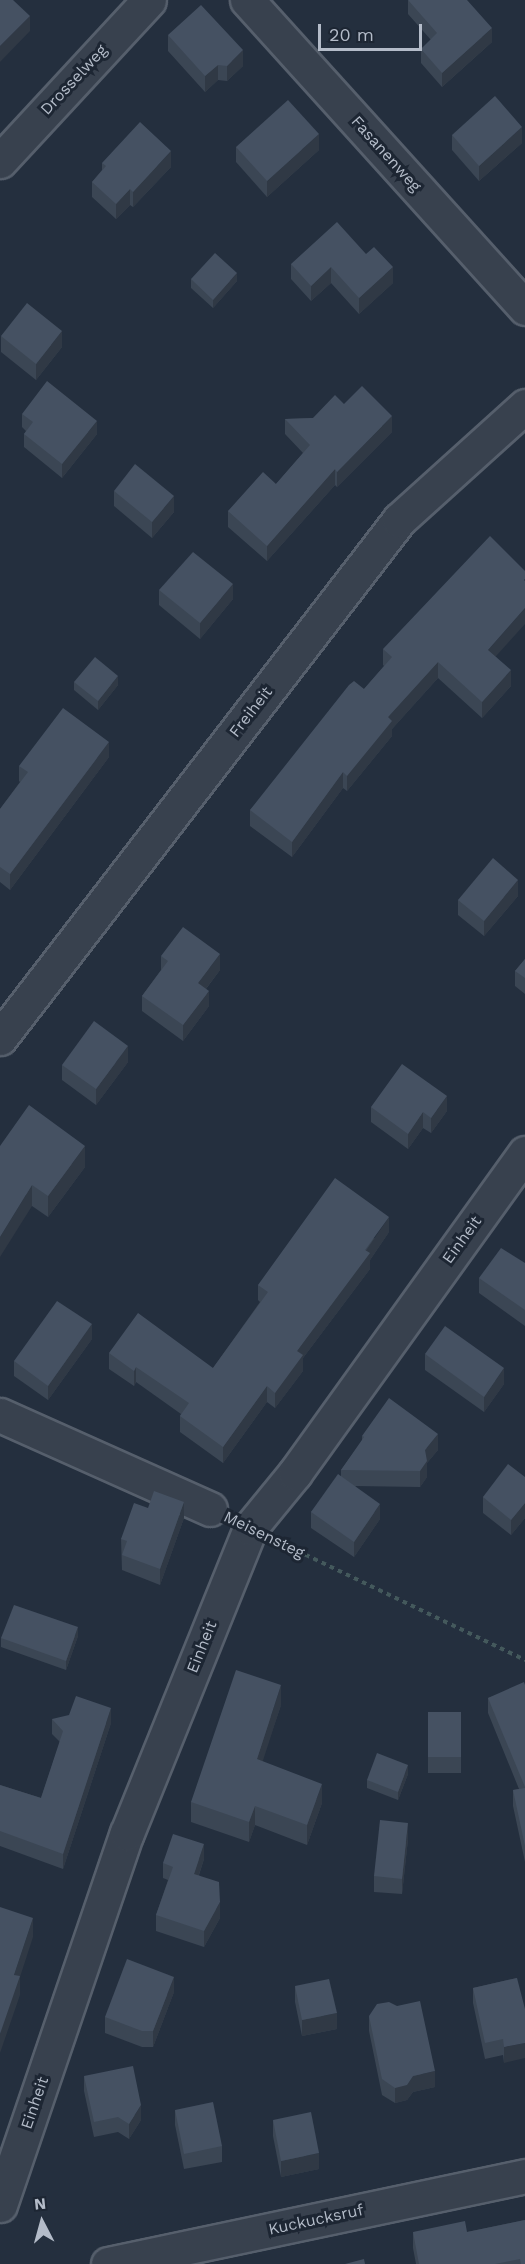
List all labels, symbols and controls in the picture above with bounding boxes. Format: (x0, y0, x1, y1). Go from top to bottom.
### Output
scale bar (321, 12, 424, 50)
text: 20 m (329, 24, 374, 45)
street label: Drosselweg (37, 41, 111, 119)
street label: Fasanenweg (347, 112, 425, 196)
street label: Freiheit (225, 683, 277, 741)
street label: Einheit (438, 1212, 486, 1268)
street label: Meisensteg (220, 1507, 308, 1563)
street label: Einheit (183, 1618, 221, 1676)
street label: Einheit (17, 2074, 53, 2132)
north arrow (12, 2192, 72, 2252)
text: N (33, 2194, 47, 2214)
street label: Kuckucksruf (267, 2201, 365, 2239)

